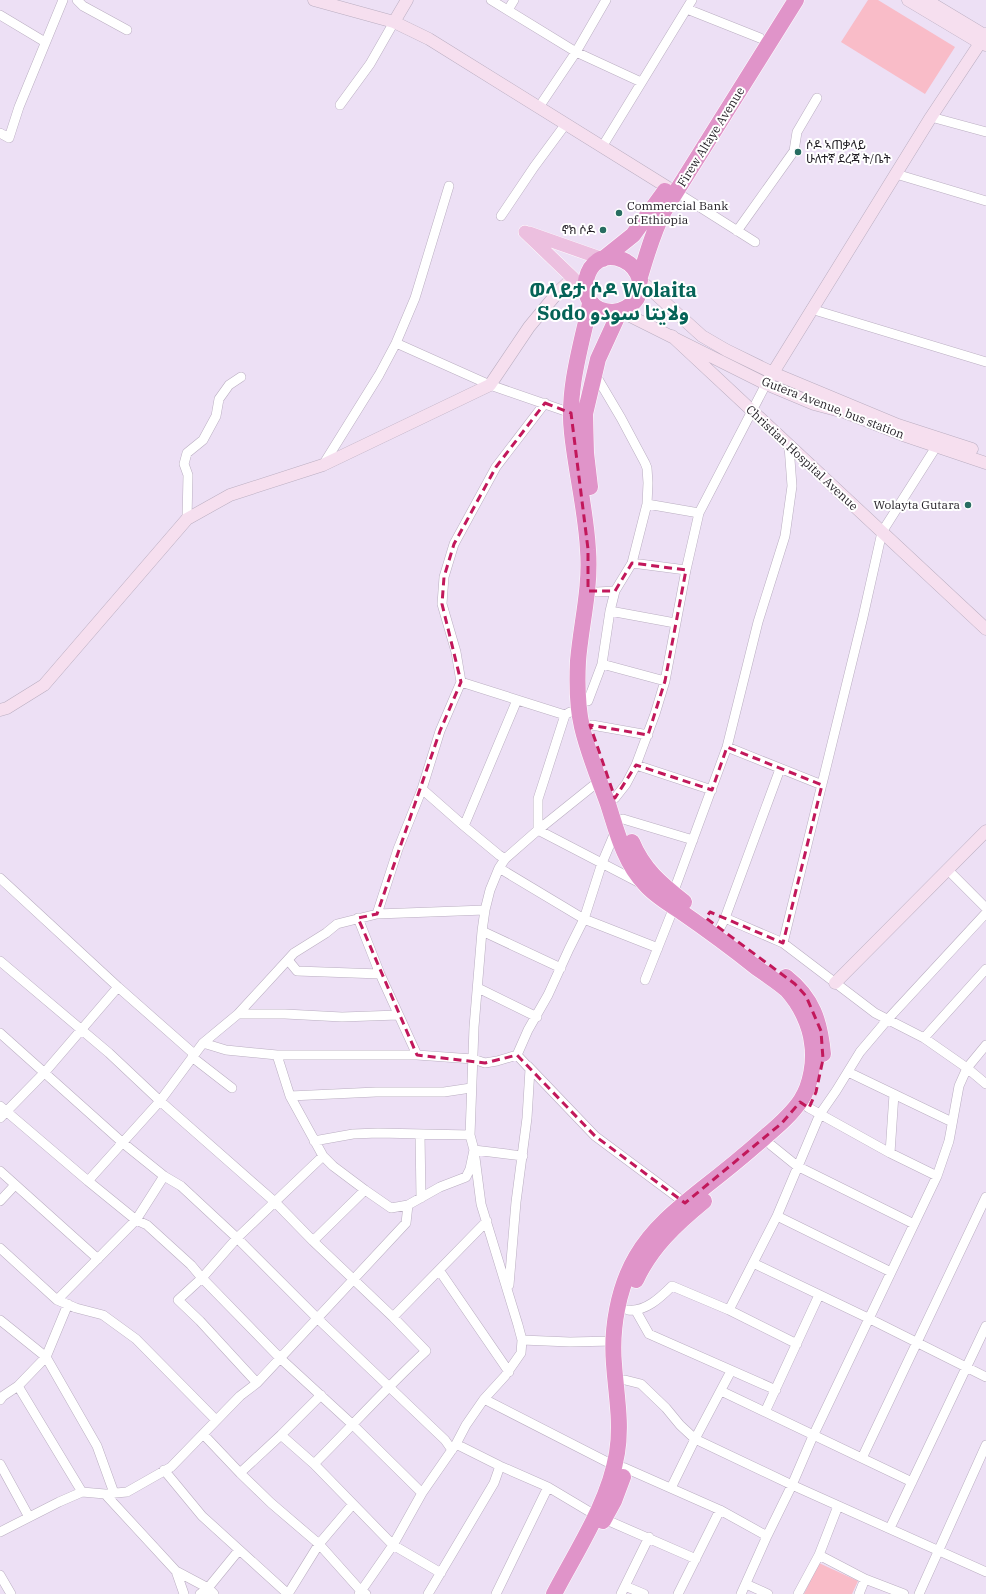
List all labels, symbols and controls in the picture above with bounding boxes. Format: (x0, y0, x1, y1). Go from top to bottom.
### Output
street label: Firew Altaye Avenue (674, 84, 747, 189)
place label: ሶዶ ኣጠቃላይ ሁለተኛ ደረጃ ት/ቤት (806, 137, 891, 166)
marker: ሶዶ ኣጠቃላይ ሁለተኛ ደረጃ ት/ቤት (793, 147, 803, 157)
place label: Commercial Bank of Ethiopia (627, 198, 728, 227)
marker: Commercial Bank of Ethiopia (614, 208, 624, 218)
place label: ኖክ ሶዶ (561, 222, 596, 237)
marker: ኖክ ሶዶ (598, 225, 608, 235)
district label: ወላይታ ሶዶ Wolaita Sodo ولايتا سودو (529, 276, 697, 326)
street label: Gutera Avenue, bus station (760, 373, 907, 442)
street label: Christian Hospital Avenue (743, 402, 861, 513)
place label: Wolayta Gutara (873, 497, 960, 512)
marker: Wolayta Gutara (963, 500, 973, 510)

